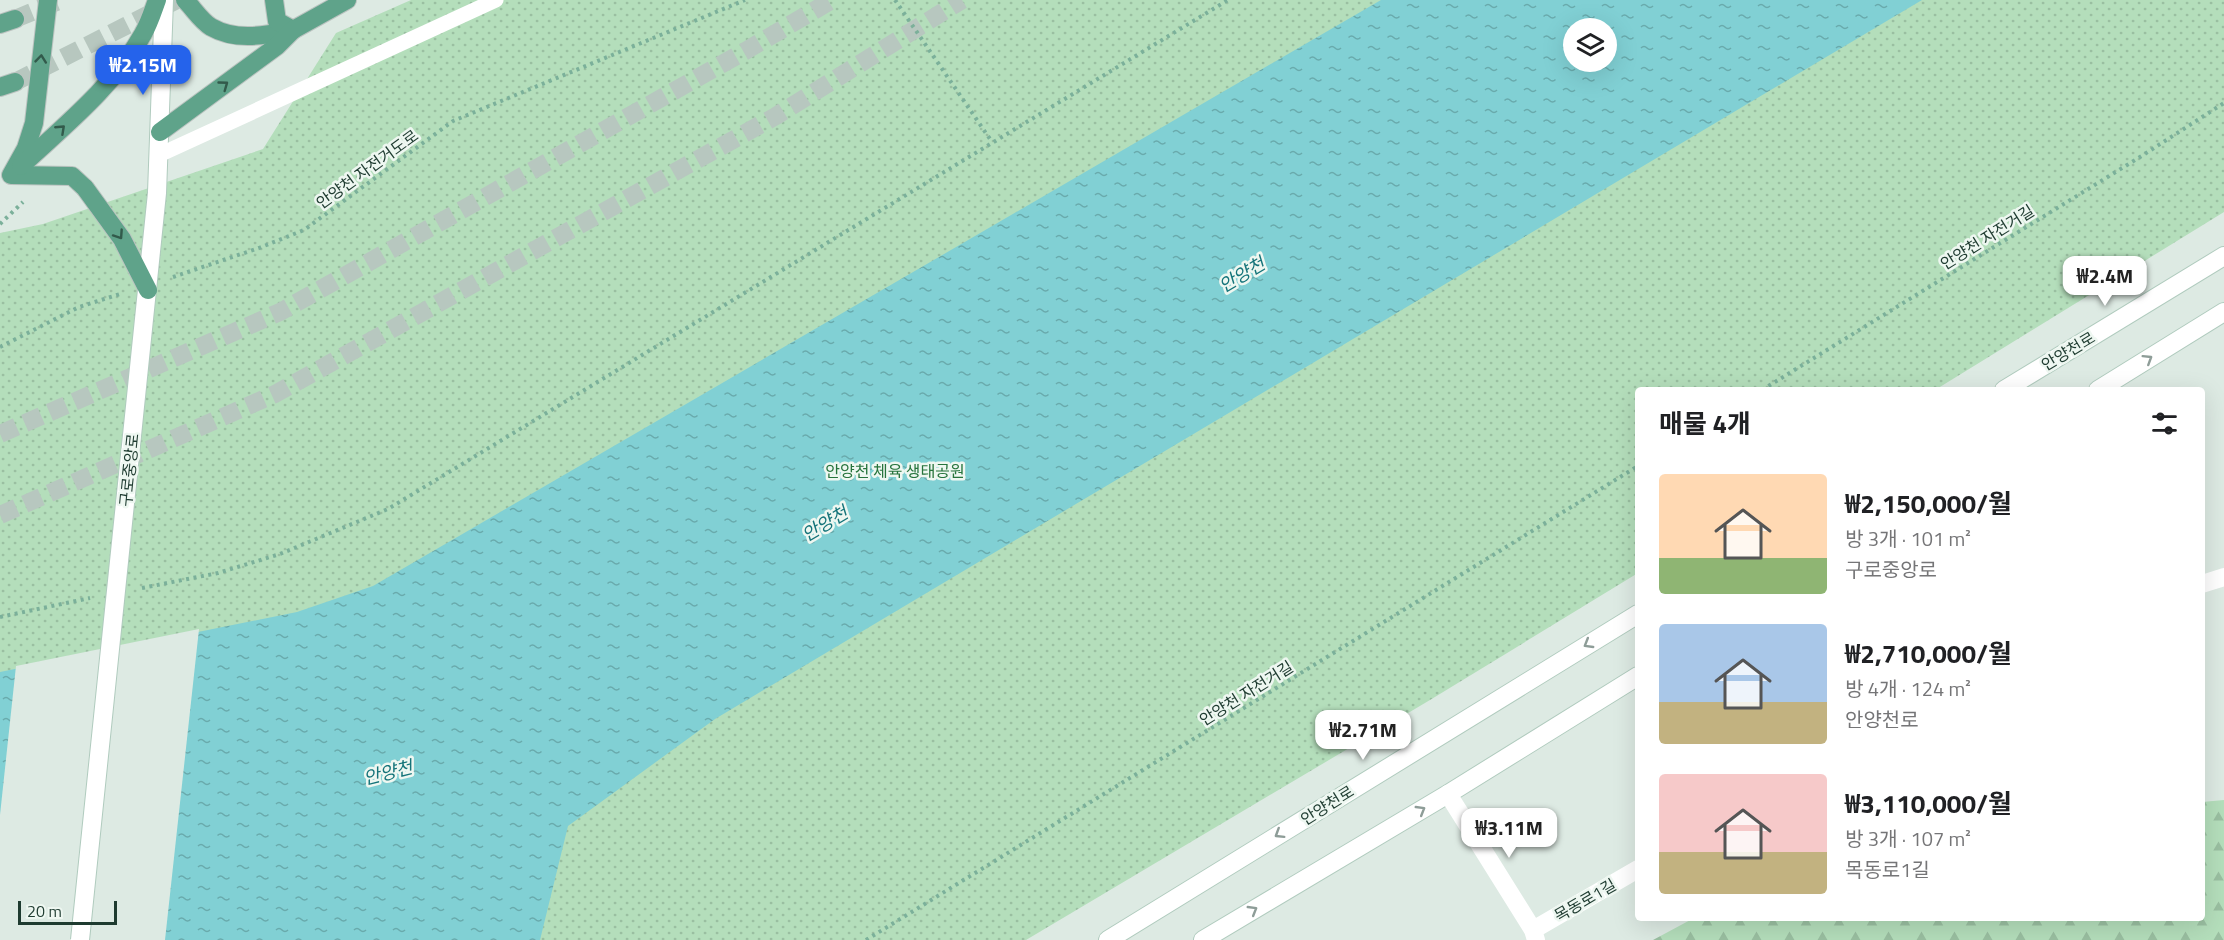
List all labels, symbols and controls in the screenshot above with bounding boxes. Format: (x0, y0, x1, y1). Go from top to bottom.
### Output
map controls (1563, 18, 1617, 72)
button: layers (1563, 18, 1617, 72)
pin: ₩2.15M (94, 45, 192, 96)
text: ₩2.15M (109, 49, 177, 80)
one-way arrow (34, 55, 47, 64)
one-way arrow (217, 81, 228, 92)
street label: 안양천 자전거도로 (311, 123, 423, 214)
one-way arrow (54, 125, 64, 136)
street label: 안양천 자전거길 (1935, 199, 2039, 275)
one-way arrow (112, 228, 123, 239)
water label: 안양천 (1213, 249, 1272, 299)
pin: ₩2.4M (2063, 256, 2147, 307)
text: ₩2.4M (2077, 260, 2133, 291)
street label: 안양천로 (2037, 325, 2100, 376)
one-way arrow (2142, 355, 2152, 367)
text: 매물 4개 (1659, 404, 1751, 443)
icon: filters (2148, 407, 2181, 440)
street label: 구로중앙로 (113, 432, 145, 508)
park label: 안양천 체육 생태공원 (825, 459, 965, 483)
text: ₩2,150,000/월 (1845, 484, 2012, 523)
water label: 안양천 (796, 498, 855, 548)
icon: home (1707, 498, 1779, 570)
text: 방 3개 · 101 m² (1845, 523, 1971, 554)
text: 구로중앙로 (1845, 554, 1937, 585)
text: ₩2,710,000/월 (1845, 634, 2012, 673)
one-way arrow (1584, 637, 1594, 649)
icon: home (1707, 648, 1779, 720)
street label: 안양천 자전거길 (1194, 655, 1298, 731)
text: 방 4개 · 124 m² (1845, 673, 1971, 704)
text: 안양천로 (1845, 704, 1919, 735)
pin: ₩2.71M (1314, 710, 1412, 761)
text: ₩2.71M (1329, 714, 1397, 745)
water label: 안양천 (361, 753, 418, 792)
street label: 안양천로 (1296, 779, 1359, 831)
text: ₩3,110,000/월 (1845, 784, 2012, 823)
icon: home (1707, 798, 1779, 870)
one-way arrow (1415, 806, 1425, 818)
pin: ₩3.11M (1460, 808, 1558, 859)
text: ₩3.11M (1475, 812, 1543, 843)
text: 방 3개 · 107 m² (1845, 823, 1971, 854)
one-way arrow (1275, 827, 1285, 839)
text: 목동로1길 (1845, 854, 1930, 885)
street label: 목동로1길 (1550, 873, 1620, 927)
scale bar (18, 898, 117, 926)
text: 20 m (27, 899, 62, 923)
one-way arrow (1247, 906, 1258, 917)

